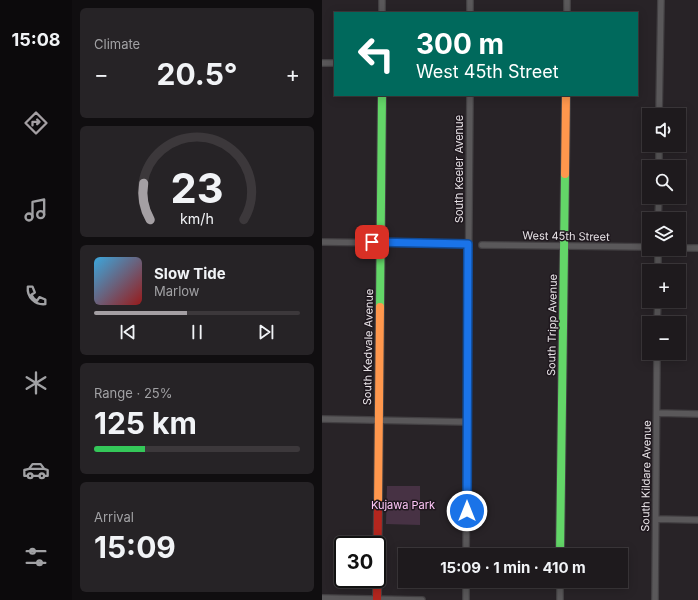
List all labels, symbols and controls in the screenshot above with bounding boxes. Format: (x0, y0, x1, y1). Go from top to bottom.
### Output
text: 300 m (416, 27, 504, 61)
icon: left (350, 28, 402, 80)
text: 15:08 (11, 29, 61, 50)
text: Climate (94, 36, 140, 52)
text: 20.5° (157, 56, 237, 92)
text: − (94, 61, 109, 87)
text: + (285, 61, 300, 87)
text: West 45th Street (416, 61, 559, 82)
map controls (642, 108, 686, 360)
button: sound (642, 108, 686, 152)
icon: directions (22, 109, 50, 137)
street label: South Keeler Avenue (452, 115, 466, 223)
button: search (642, 160, 686, 204)
text: 23 (170, 162, 224, 212)
icon: music (22, 196, 50, 224)
text: km/h (180, 209, 214, 226)
button: layers (642, 212, 686, 256)
pin (355, 225, 389, 259)
street label: West 45th Street (522, 228, 610, 244)
icon: arrive (361, 231, 383, 253)
text: Slow Tide (154, 264, 226, 283)
button: + (642, 264, 686, 308)
street label: South Tripp Avenue (544, 274, 560, 376)
icon: phone (22, 282, 50, 310)
text: Marlow (154, 283, 200, 299)
street label: South Kedvale Avenue (360, 289, 376, 405)
button: − (642, 316, 686, 360)
icon: previous (117, 321, 139, 343)
icon: pause (186, 321, 208, 343)
icon: next (255, 321, 277, 343)
icon: climate (22, 369, 50, 397)
text: Range · 25% (94, 385, 173, 401)
text: 125 km (94, 405, 197, 441)
street label: South Kildare Avenue (638, 420, 654, 532)
icon: car (22, 456, 50, 484)
position arrow (446, 490, 488, 532)
park label: Kujawa Park (371, 498, 435, 512)
text: Arrival (94, 509, 134, 525)
text: 15:09 (94, 529, 176, 565)
speed limit sign: 30 (334, 536, 386, 588)
icon: filters (22, 543, 50, 571)
text: 15:09 · 1 min · 410 m (440, 558, 586, 577)

